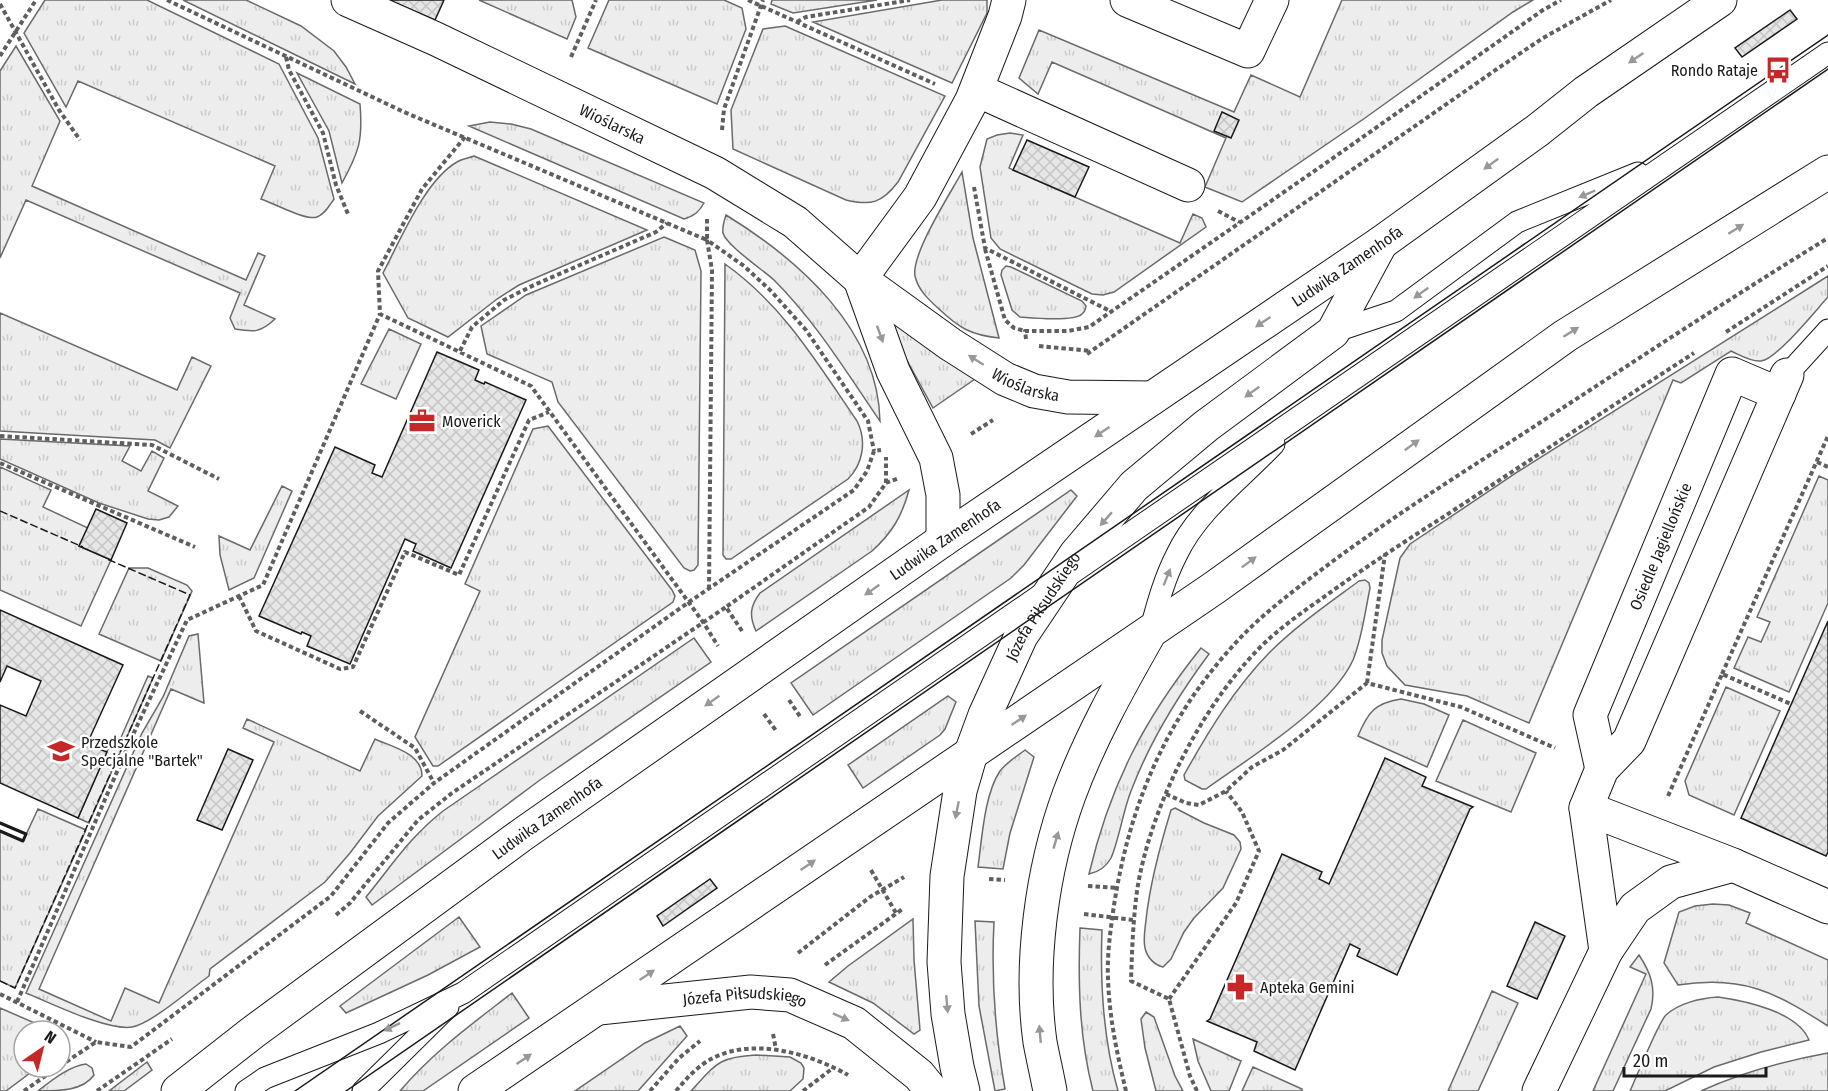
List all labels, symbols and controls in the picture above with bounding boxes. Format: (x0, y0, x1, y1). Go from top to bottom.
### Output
one-way arrow (1629, 52, 1645, 64)
bus stop icon: Rondo Rataje (1763, 55, 1793, 85)
place label: Rondo Rataje (1671, 61, 1758, 80)
street label: Wioślarska (577, 100, 649, 148)
one-way arrow (1483, 158, 1499, 170)
one-way arrow (1579, 190, 1596, 199)
street label: Ludwika Zamenhofa (1288, 221, 1406, 310)
one-way arrow (1728, 224, 1745, 235)
one-way arrow (1413, 287, 1429, 299)
one-way arrow (1255, 317, 1272, 328)
one-way arrow (875, 325, 885, 343)
one-way arrow (1563, 327, 1579, 338)
one-way arrow (968, 355, 984, 366)
street label: Wioślarska (988, 364, 1061, 405)
one-way arrow (1245, 386, 1261, 398)
office icon: Moverick (407, 406, 437, 436)
place label: Moverick (442, 412, 501, 431)
one-way arrow (1094, 426, 1110, 437)
one-way arrow (1405, 440, 1420, 452)
street label: Osiedle Jagiellońskie (1625, 480, 1695, 613)
street label: Ludwika Zamenhofa (886, 494, 1004, 584)
one-way arrow (1100, 511, 1113, 526)
street label: Józefa Piłsudskiego (1001, 548, 1084, 664)
one-way arrow (1241, 557, 1256, 569)
one-way arrow (1162, 567, 1172, 585)
one-way arrow (864, 584, 880, 595)
one-way arrow (704, 695, 720, 707)
one-way arrow (1011, 715, 1028, 726)
place label: Przedszkole Specjalne "Bartek" (81, 733, 203, 770)
school or university icon: Przedszkole Specjalne "Bartek" (46, 736, 76, 766)
street label: Ludwika Zamenhofa (488, 772, 605, 863)
one-way arrow (952, 801, 961, 820)
one-way arrow (1052, 831, 1061, 849)
one-way arrow (800, 859, 816, 871)
one-way arrow (639, 969, 655, 981)
pharmacy icon: Apteka Gemini (1225, 972, 1255, 1002)
place label: Apteka Gemini (1260, 978, 1355, 997)
street label: Józefa Piłsudskiego (682, 982, 810, 1011)
one-way arrow (942, 995, 952, 1014)
one-way arrow (833, 1012, 851, 1022)
north arrow (12, 1019, 72, 1079)
one-way arrow (383, 1023, 400, 1032)
one-way arrow (1035, 1024, 1045, 1043)
text: N (41, 1027, 60, 1048)
scale bar (1624, 1040, 1766, 1078)
text: 20 m (1633, 1050, 1668, 1072)
one-way arrow (515, 1053, 532, 1064)

